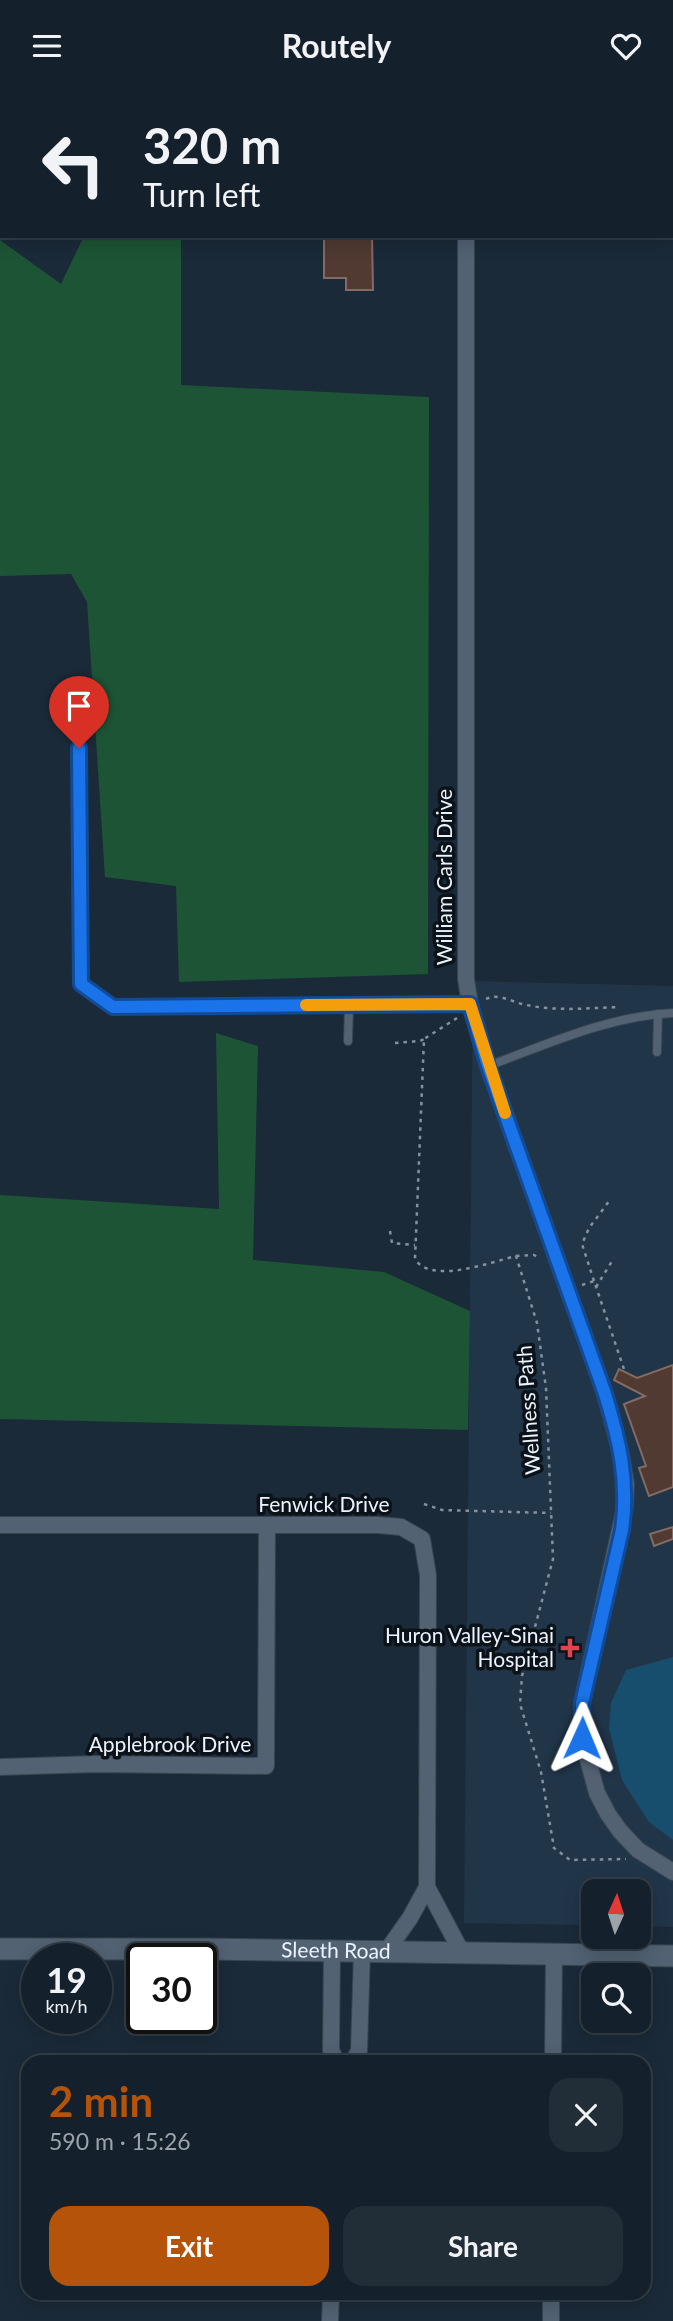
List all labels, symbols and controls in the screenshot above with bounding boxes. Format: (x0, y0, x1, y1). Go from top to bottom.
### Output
text: Routely (282, 26, 391, 65)
icon: menu (28, 27, 66, 65)
icon: heart (607, 27, 645, 65)
text: 320 m (143, 116, 281, 174)
icon: left (28, 119, 119, 210)
text: Turn left (143, 175, 260, 214)
pin (49, 676, 109, 748)
icon: arrive (60, 687, 98, 725)
street label: William Carls Drive (431, 789, 456, 965)
street label: Wellness Path (511, 1345, 544, 1476)
street label: Fenwick Drive (258, 1491, 390, 1516)
place label: Huron Valley-Sinai Hospital (385, 1622, 554, 1671)
marker: Huron Valley-Sinai Hospital (560, 1638, 580, 1658)
position arrow (545, 1701, 619, 1775)
street label: Applebrook Drive (89, 1731, 251, 1756)
north arrow (581, 1879, 651, 1949)
map controls (581, 1879, 651, 2033)
street label: Sleeth Road (281, 1936, 391, 1963)
speed limit sign: 30 (126, 1943, 217, 2034)
text: 19 (46, 1958, 87, 2000)
button: search (581, 1963, 651, 2033)
text: km/h (45, 1995, 88, 2017)
text: 2 min (49, 2076, 153, 2126)
button: close (549, 2078, 623, 2152)
text: 590 m · 15:26 (49, 2127, 191, 2155)
button: Exit (49, 2206, 329, 2286)
button: Share (343, 2206, 623, 2286)

